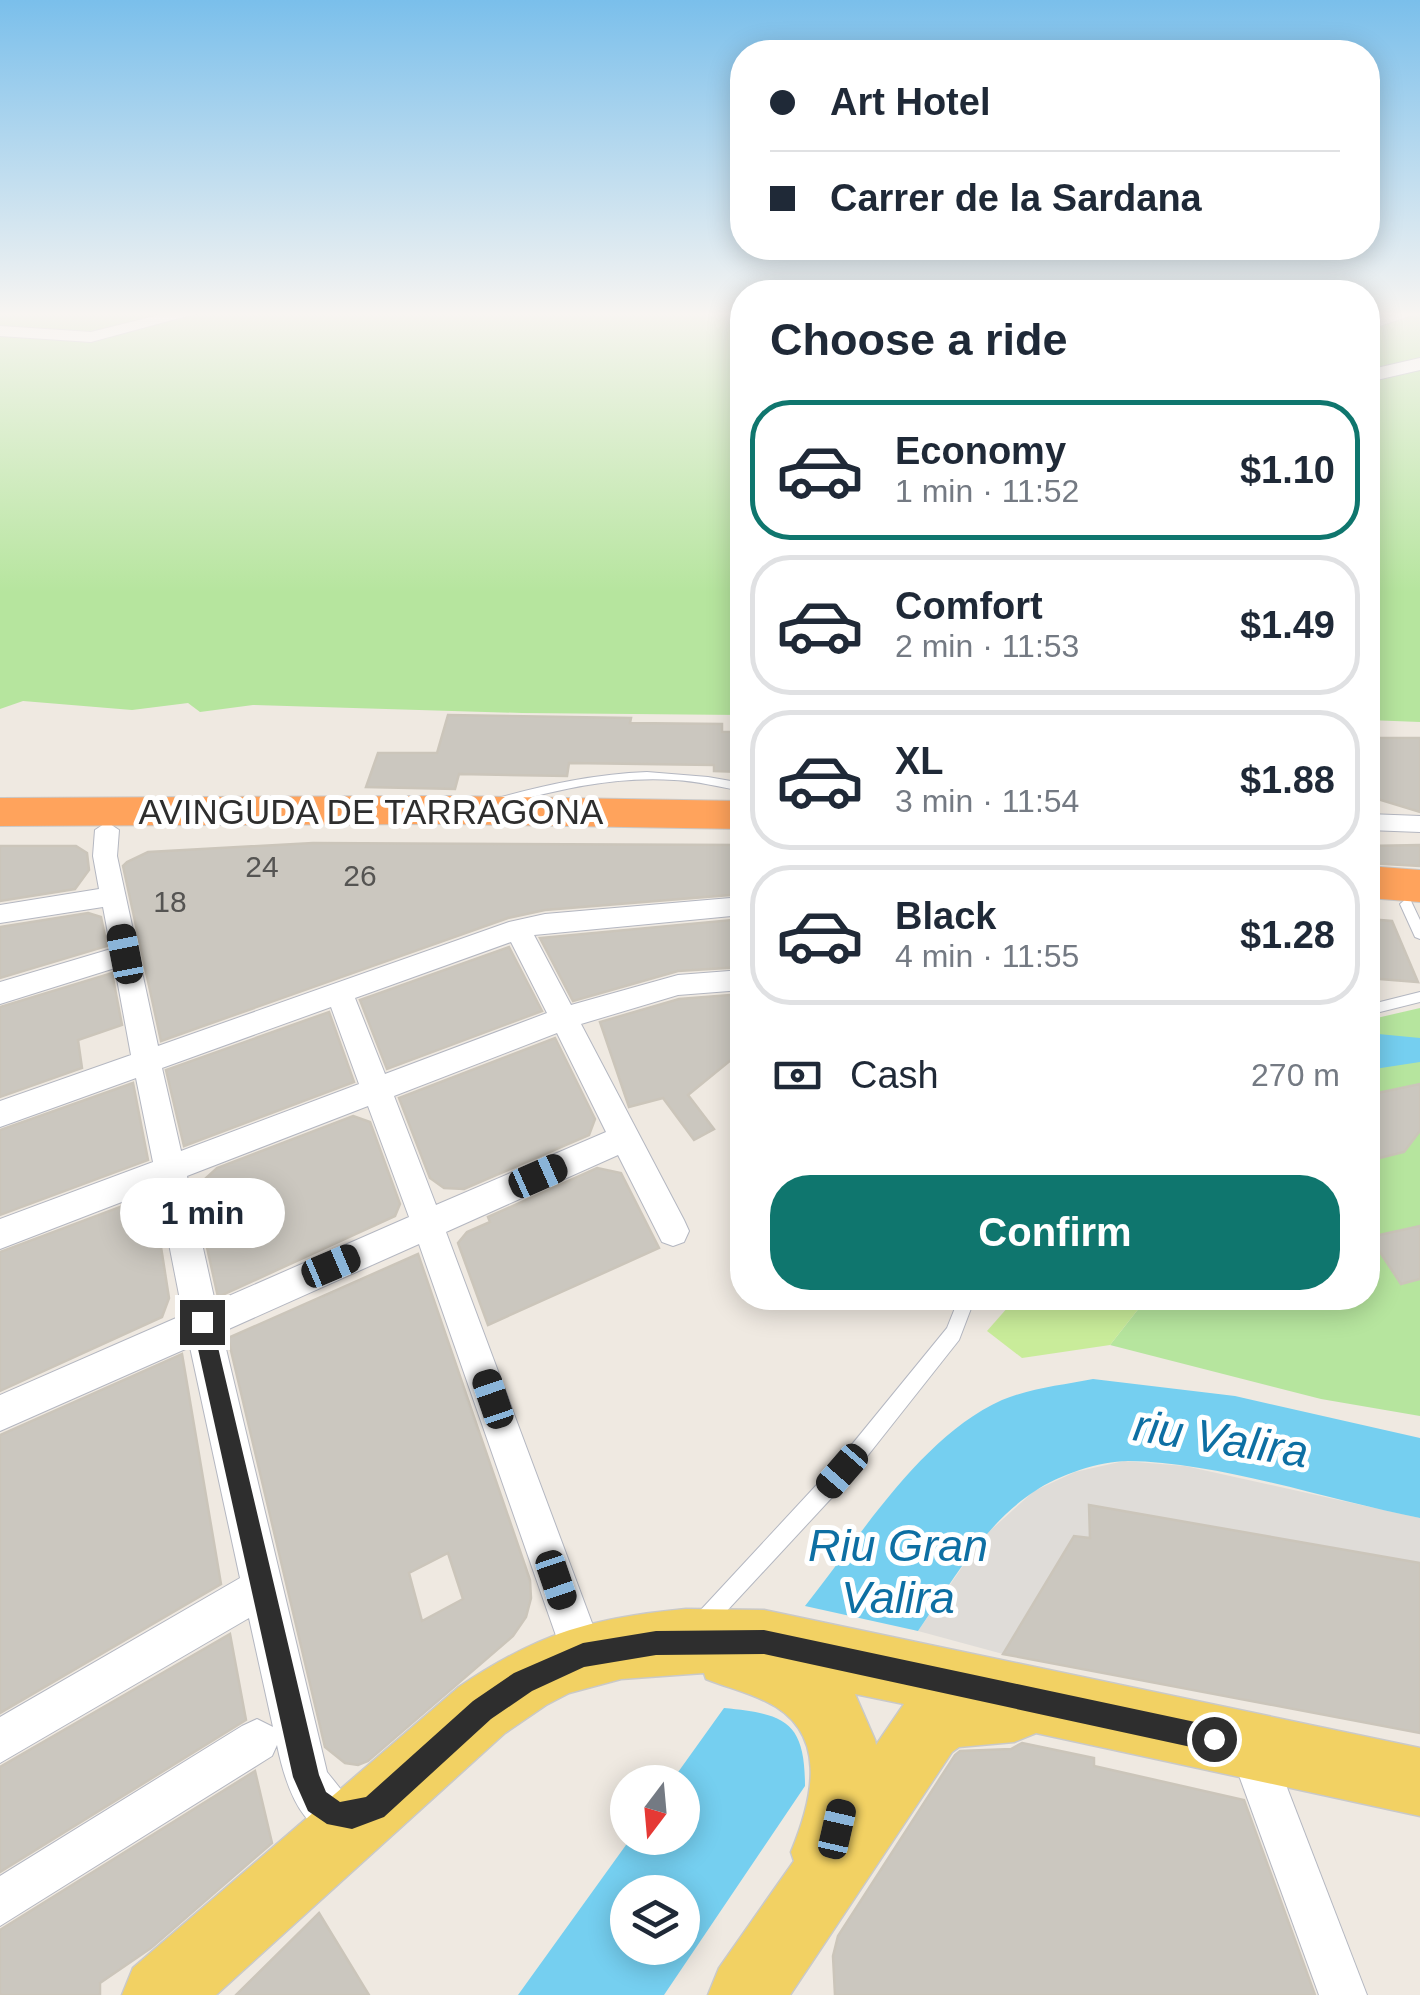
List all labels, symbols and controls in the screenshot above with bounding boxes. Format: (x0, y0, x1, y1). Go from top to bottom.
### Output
text: Art Hotel (830, 81, 990, 123)
text: Carrer de la Sardana (830, 177, 1202, 219)
text: Choose a ride (770, 314, 1068, 365)
icon: car (775, 425, 865, 515)
text: Economy (895, 430, 1066, 472)
text: $1.10 (1240, 449, 1335, 491)
text: 1 min · 11:52 (895, 473, 1079, 509)
icon: car (775, 580, 865, 670)
text: Comfort (895, 585, 1043, 627)
text: $1.49 (1240, 604, 1335, 646)
text: 2 min · 11:53 (895, 628, 1079, 664)
icon: car (775, 735, 865, 825)
text: XL (895, 740, 944, 782)
text: $1.88 (1240, 759, 1335, 801)
text: 3 min · 11:54 (895, 783, 1079, 819)
street label: AVINGUDA DE TARRAGONA (139, 792, 604, 831)
house number: 24 (245, 850, 279, 883)
house number: 26 (343, 859, 377, 892)
house number: 18 (153, 885, 187, 918)
icon: car (775, 890, 865, 980)
text: Black (895, 895, 996, 937)
text: $1.28 (1240, 914, 1335, 956)
car (105, 922, 145, 986)
text: 4 min · 11:55 (895, 938, 1079, 974)
icon: cash (770, 1048, 825, 1103)
text: Cash (850, 1054, 939, 1096)
text: 270 m (1251, 1057, 1340, 1093)
car (504, 1150, 572, 1202)
button: Confirm (770, 1175, 1340, 1290)
callout: 1 min (120, 1177, 284, 1247)
text: 1 min (161, 1195, 244, 1231)
car (298, 1240, 364, 1292)
route end (180, 1300, 225, 1345)
car (469, 1366, 517, 1432)
water label: riu Valira (1130, 1400, 1312, 1477)
car (811, 1439, 873, 1503)
water label: Riu Gran Valira (808, 1520, 988, 1623)
car (532, 1547, 580, 1613)
route start (1192, 1717, 1237, 1762)
north arrow (610, 1765, 700, 1855)
map controls (610, 1765, 700, 1965)
car (816, 1796, 858, 1862)
button: layers (610, 1875, 700, 1965)

